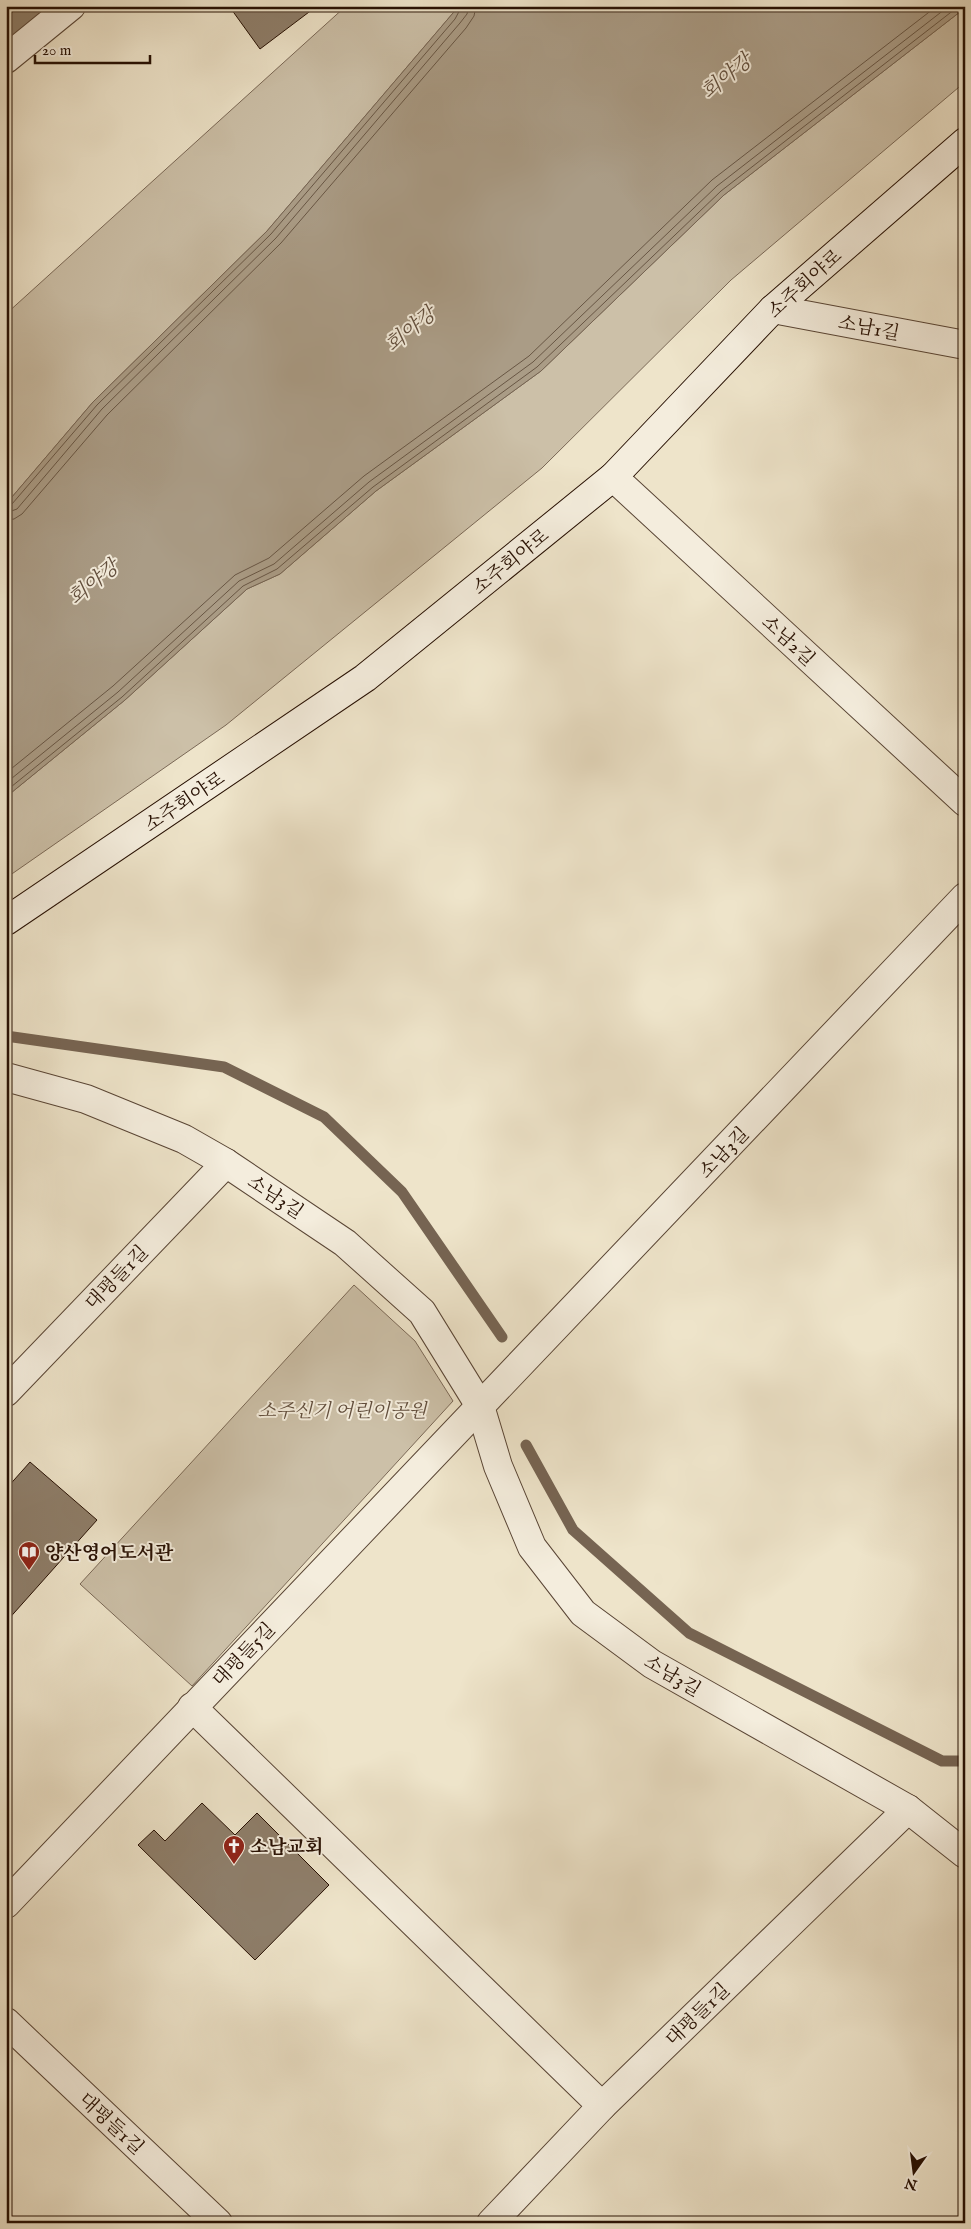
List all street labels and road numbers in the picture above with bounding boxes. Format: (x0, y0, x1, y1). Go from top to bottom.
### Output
street label: 소주회야로 (763, 245, 847, 324)
street label: 소남1길 (836, 311, 901, 347)
street label: 소주회야로 (468, 524, 554, 601)
street label: 소남2길 (756, 611, 819, 672)
street label: 소주회야로 (140, 767, 230, 838)
street label: 소남3길 (694, 1123, 755, 1184)
street label: 소남3길 (242, 1170, 307, 1225)
street label: 대평들1길 (81, 1241, 154, 1316)
street label: 대평들5길 (208, 1618, 281, 1693)
street label: 소남3길 (639, 1650, 705, 1703)
street label: 대평들1길 (661, 1979, 736, 2052)
street label: 대평들1길 (73, 2088, 148, 2161)

